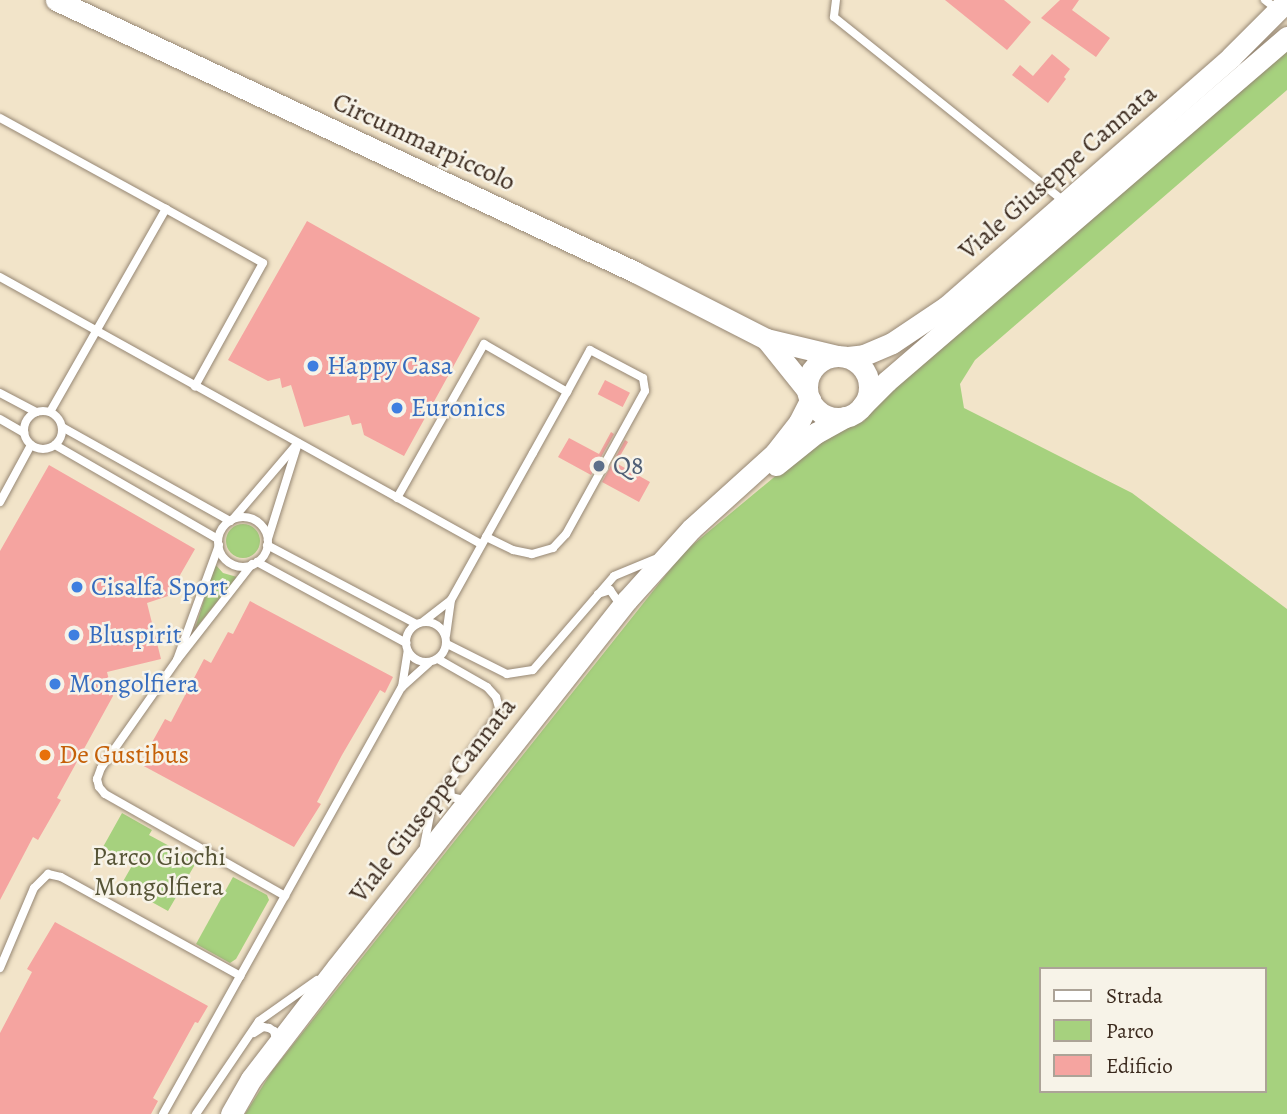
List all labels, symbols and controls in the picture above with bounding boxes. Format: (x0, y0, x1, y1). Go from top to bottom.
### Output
street label: Viale Giuseppe Cannata (953, 78, 1163, 266)
street label: Circummarpiccolo (328, 86, 520, 198)
place label: Happy Casa (327, 350, 453, 382)
marker: Happy Casa (305, 358, 321, 374)
place label: Euronics (411, 392, 506, 424)
marker: Euronics (389, 400, 405, 416)
place label: Q8 (613, 450, 644, 482)
marker: Q8 (591, 458, 607, 474)
place label: Cisalfa Sport (91, 571, 228, 603)
marker: Cisalfa Sport (69, 579, 85, 595)
place label: Bluspirit (88, 619, 181, 651)
marker: Bluspirit (66, 627, 82, 643)
place label: Mongolfiera (69, 668, 199, 700)
marker: Mongolfiera (47, 676, 63, 692)
street label: Viale Giuseppe Cannata (343, 691, 523, 909)
place label: De Gustibus (59, 739, 189, 771)
marker: De Gustibus (37, 747, 53, 763)
park label: Parco Giochi Mongolfiera (92, 841, 226, 903)
legend (1038, 967, 1266, 1093)
text: Strada (1106, 982, 1163, 1010)
text: Parco (1106, 1017, 1154, 1045)
text: Edificio (1106, 1052, 1173, 1080)

